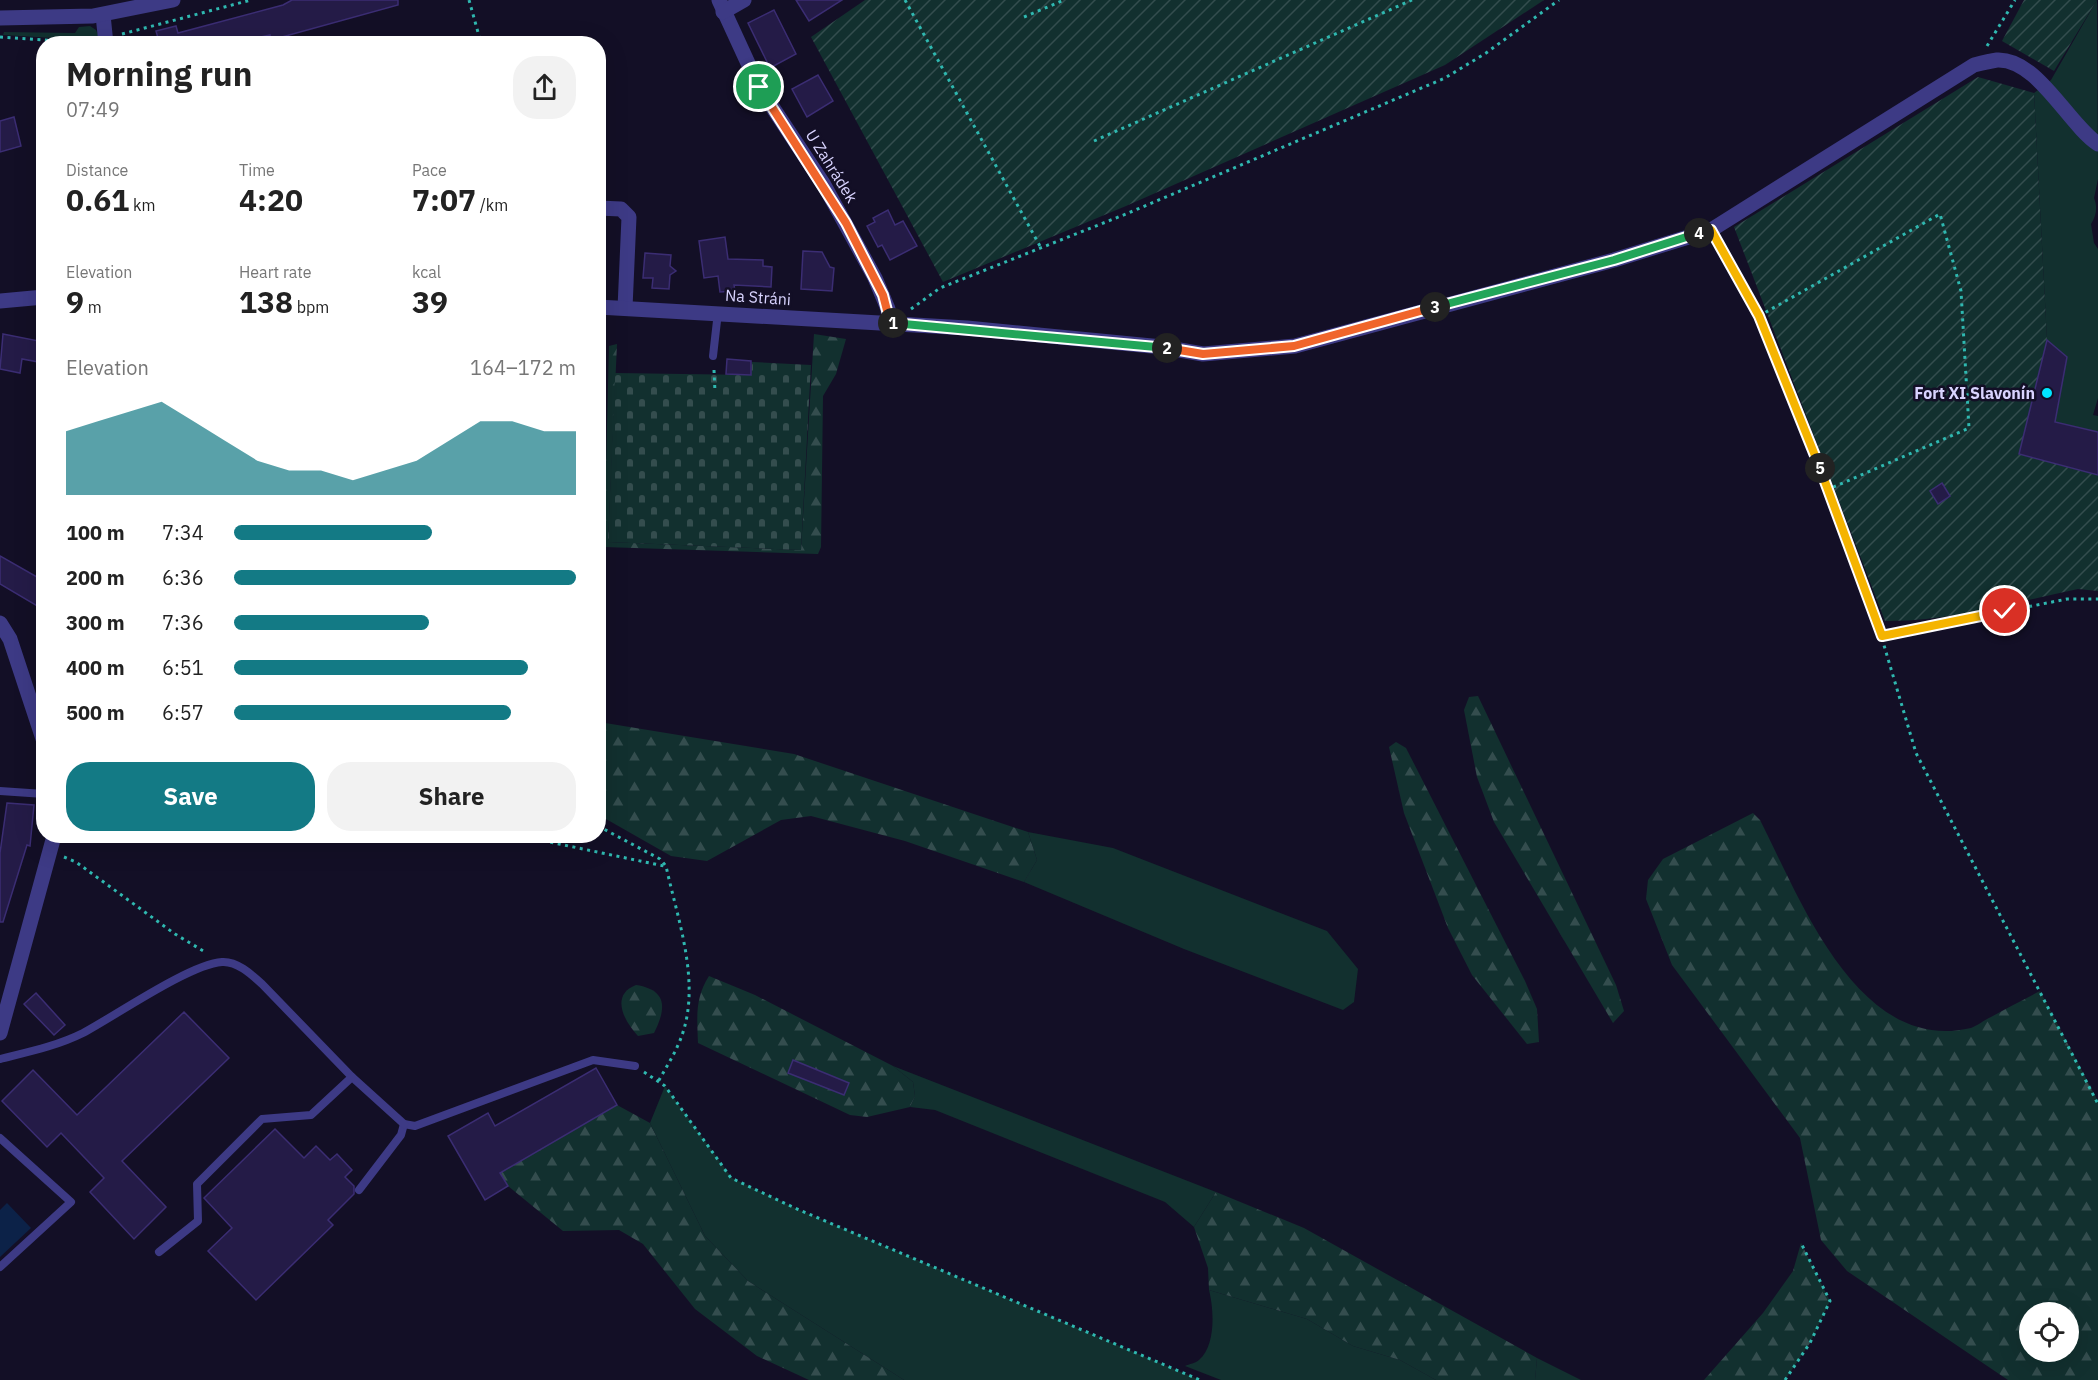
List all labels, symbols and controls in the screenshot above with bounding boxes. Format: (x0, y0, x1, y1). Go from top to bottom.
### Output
text: Morning run (66, 52, 252, 95)
button: share (513, 56, 576, 119)
pin (733, 61, 784, 112)
icon: arrive (742, 70, 775, 103)
text: 07:49 (66, 96, 120, 123)
street label: U Zahrádek (802, 126, 863, 207)
text: Distance (66, 160, 128, 180)
text: Time (239, 160, 275, 180)
text: Pace (412, 160, 447, 180)
text: 0.61 (66, 180, 129, 219)
text: 4:20 (239, 180, 303, 219)
text: 7:07 (412, 180, 476, 219)
text: km (129, 195, 156, 215)
text: /km (476, 195, 508, 215)
pin: 4 (1684, 218, 1714, 248)
text: 4 (1694, 223, 1704, 243)
text: Elevation (66, 262, 132, 282)
text: Heart rate (239, 262, 312, 282)
text: kcal (412, 262, 441, 282)
text: 9 (66, 282, 84, 321)
text: 138 (239, 282, 293, 321)
text: 39 (412, 282, 448, 321)
street label: Na Stráni (724, 285, 792, 309)
pin: 3 (1420, 292, 1450, 322)
text: m (84, 297, 102, 317)
text: bpm (293, 297, 329, 317)
text: 3 (1430, 297, 1440, 317)
pin: 1 (878, 308, 908, 338)
text: 1 (888, 313, 898, 333)
pin: 2 (1152, 333, 1182, 363)
text: 2 (1162, 338, 1172, 358)
text: Elevation (66, 354, 149, 381)
text: 164–172 m (470, 354, 576, 381)
place label: Fort XI Slavonín (1914, 383, 2035, 403)
marker: Fort XI Slavonín (2040, 386, 2054, 400)
pin: 5 (1805, 453, 1835, 483)
text: 5 (1815, 458, 1825, 478)
text: 100 m (66, 519, 125, 546)
text: 7:34 (162, 519, 204, 546)
text: 200 m (66, 564, 125, 591)
text: 6:36 (162, 564, 204, 591)
pin (1979, 585, 2030, 636)
icon: check (1988, 594, 2021, 627)
text: 300 m (66, 609, 125, 636)
text: 7:36 (162, 609, 204, 636)
text: 400 m (66, 654, 125, 681)
text: 6:51 (162, 654, 204, 681)
text: 500 m (66, 699, 125, 726)
text: 6:57 (162, 699, 204, 726)
button: Save (66, 762, 315, 831)
button: Share (327, 762, 576, 831)
map controls (2019, 1302, 2079, 1362)
button: locate (2019, 1302, 2079, 1362)

